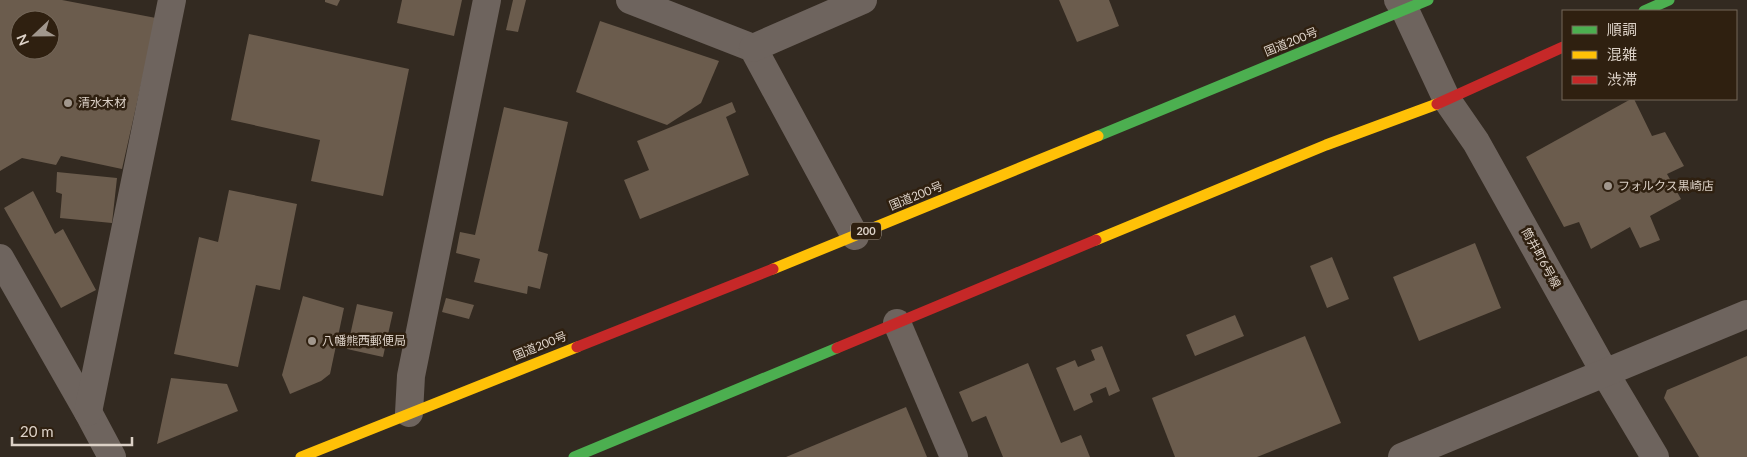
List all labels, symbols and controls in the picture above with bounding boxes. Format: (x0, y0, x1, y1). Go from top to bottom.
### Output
north arrow (10, 10, 60, 60)
legend (1562, 10, 1737, 100)
text: 順調 (1607, 20, 1637, 38)
street label: 国道200号 (1262, 24, 1320, 59)
text: N (13, 32, 32, 48)
text: 混雑 (1607, 45, 1637, 63)
text: 渋滞 (1607, 70, 1637, 88)
place label: 清水木材 (78, 95, 126, 110)
marker: 清水木材 (62, 97, 74, 109)
street label: 国道200号 (887, 178, 945, 213)
place label: フォルクス黒崎店 (1618, 178, 1714, 193)
marker: フォルクス黒崎店 (1602, 180, 1614, 192)
road number: 200 (851, 222, 881, 240)
street label: 筒井町6号線 (1519, 225, 1564, 291)
street label: 国道200号 (511, 328, 569, 363)
place label: 八幡熊西郵便局 (322, 333, 406, 348)
marker: 八幡熊西郵便局 (306, 335, 318, 347)
scale bar (12, 414, 132, 446)
text: 20 m (20, 422, 54, 440)

